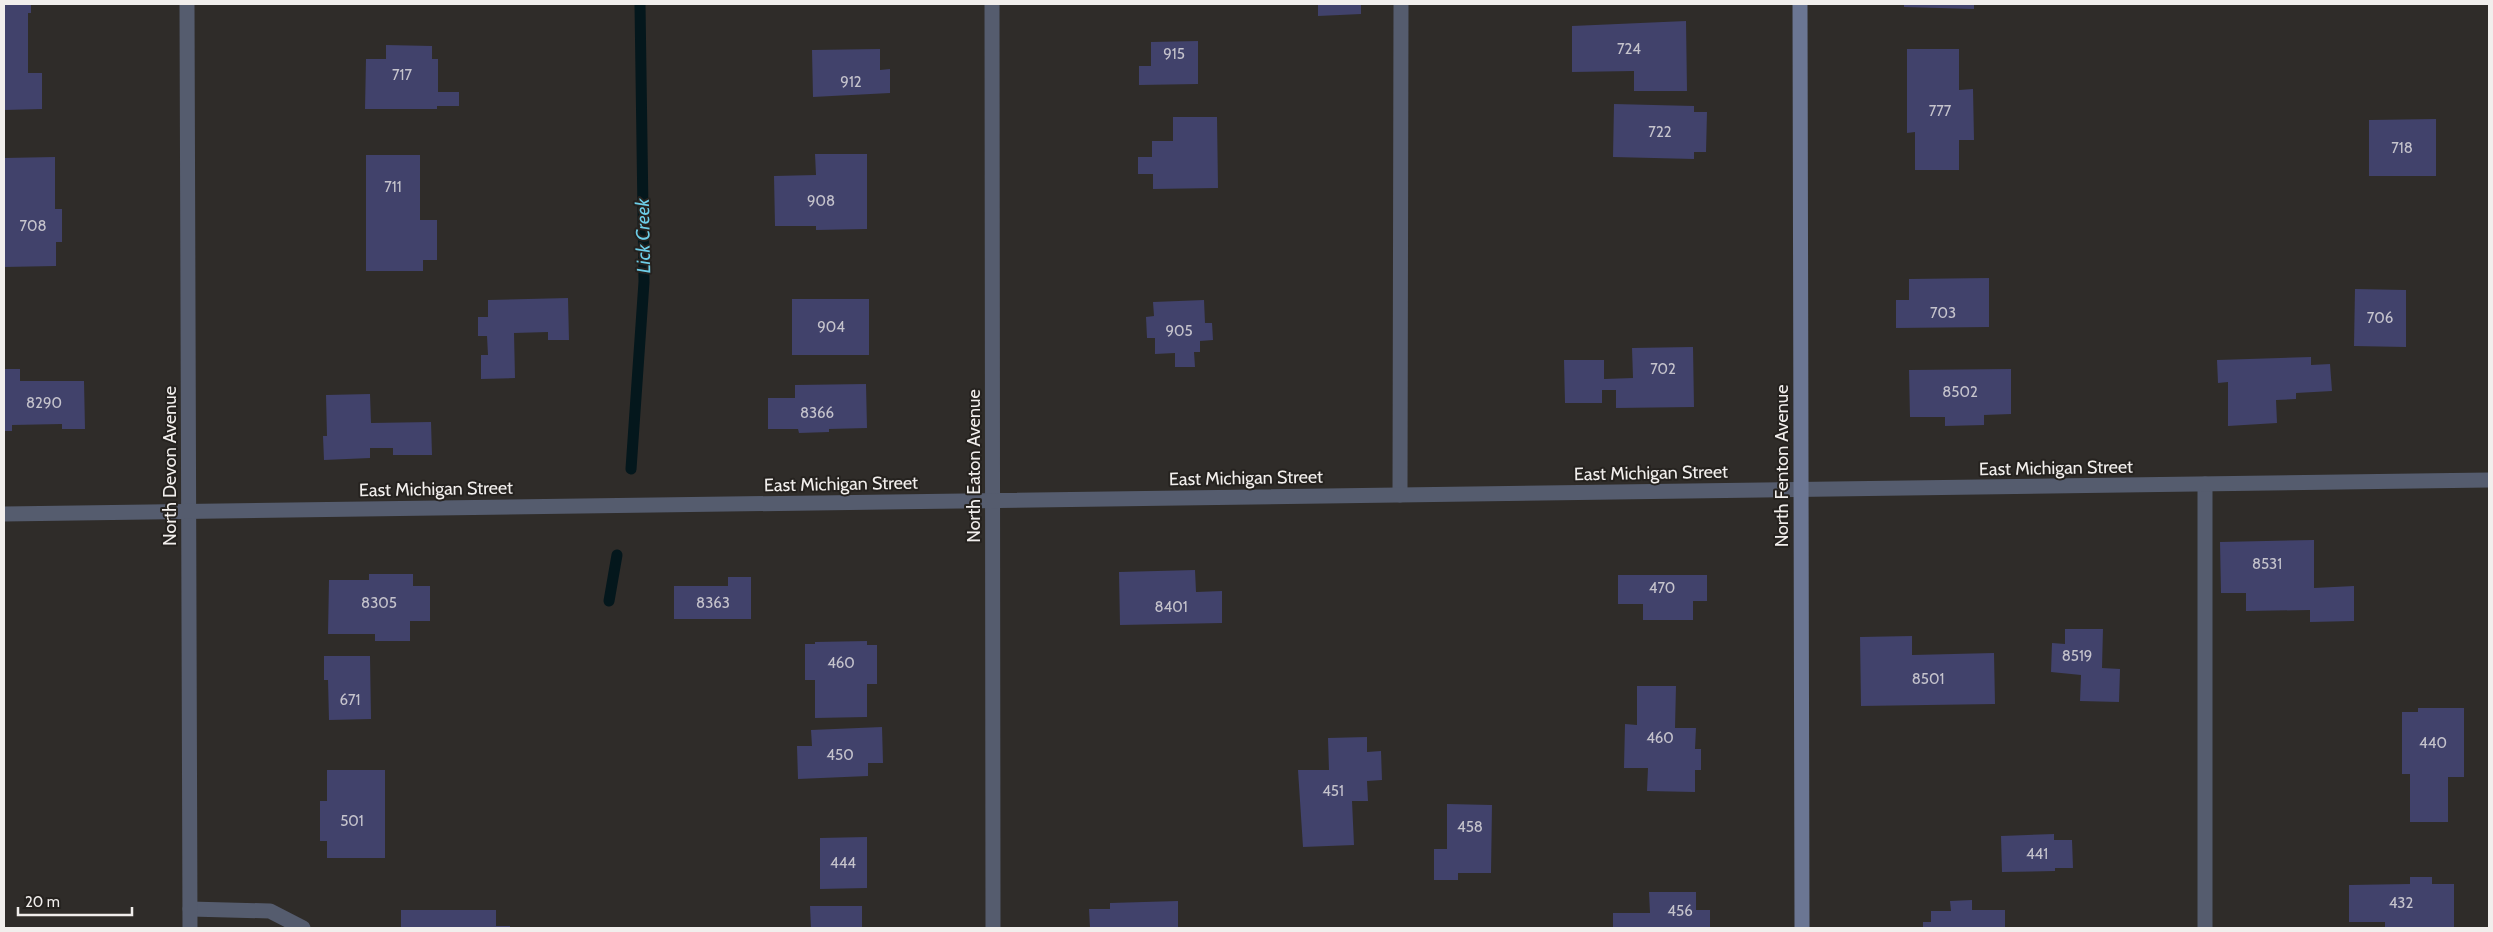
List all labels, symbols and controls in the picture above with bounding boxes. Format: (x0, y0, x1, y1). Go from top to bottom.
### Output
house number: 724 (1617, 40, 1641, 58)
house number: 915 (1163, 45, 1185, 63)
house number: 717 (392, 66, 412, 84)
house number: 912 (840, 73, 862, 91)
house number: 777 (1929, 102, 1952, 120)
house number: 722 (1648, 123, 1672, 141)
house number: 718 (2391, 139, 2413, 157)
house number: 711 (384, 178, 402, 196)
house number: 908 (807, 192, 835, 210)
water label: Lick Creek (631, 198, 655, 274)
house number: 708 (20, 217, 46, 235)
house number: 703 (1930, 304, 1956, 322)
house number: 706 (2367, 309, 2393, 327)
house number: 904 (817, 318, 845, 336)
house number: 905 (1165, 322, 1193, 340)
house number: 702 (1650, 360, 1676, 378)
house number: 8502 (1942, 383, 1978, 401)
street label: North Fenton Avenue (1771, 385, 1793, 547)
street label: North Devon Avenue (159, 386, 181, 546)
street label: North Eaton Avenue (963, 389, 985, 543)
house number: 8290 (26, 394, 62, 412)
house number: 8366 (800, 404, 834, 422)
street label: East Michigan Street (1979, 456, 2133, 480)
street label: East Michigan Street (1574, 461, 1728, 485)
street label: East Michigan Street (1169, 466, 1323, 490)
street label: East Michigan Street (764, 472, 918, 496)
street label: East Michigan Street (359, 477, 513, 501)
house number: 8531 (2252, 555, 2282, 573)
house number: 470 (1649, 579, 1675, 597)
house number: 8305 (361, 594, 397, 612)
house number: 8363 (696, 594, 730, 612)
house number: 8401 (1154, 598, 1188, 616)
house number: 8519 (2062, 647, 2092, 665)
house number: 460 (827, 654, 855, 672)
house number: 8501 (1912, 670, 1944, 688)
house number: 671 (340, 691, 360, 709)
house number: 460 (1646, 729, 1674, 747)
house number: 440 (2419, 734, 2447, 752)
house number: 450 (826, 746, 854, 764)
house number: 451 (1322, 782, 1344, 800)
house number: 501 (340, 812, 364, 830)
house number: 458 (1457, 818, 1483, 836)
house number: 441 (2026, 845, 2048, 863)
house number: 444 (830, 854, 856, 872)
scale bar (18, 884, 131, 916)
text: 20 m (25, 893, 60, 911)
house number: 432 (2389, 894, 2413, 912)
house number: 456 (1667, 902, 1693, 920)

